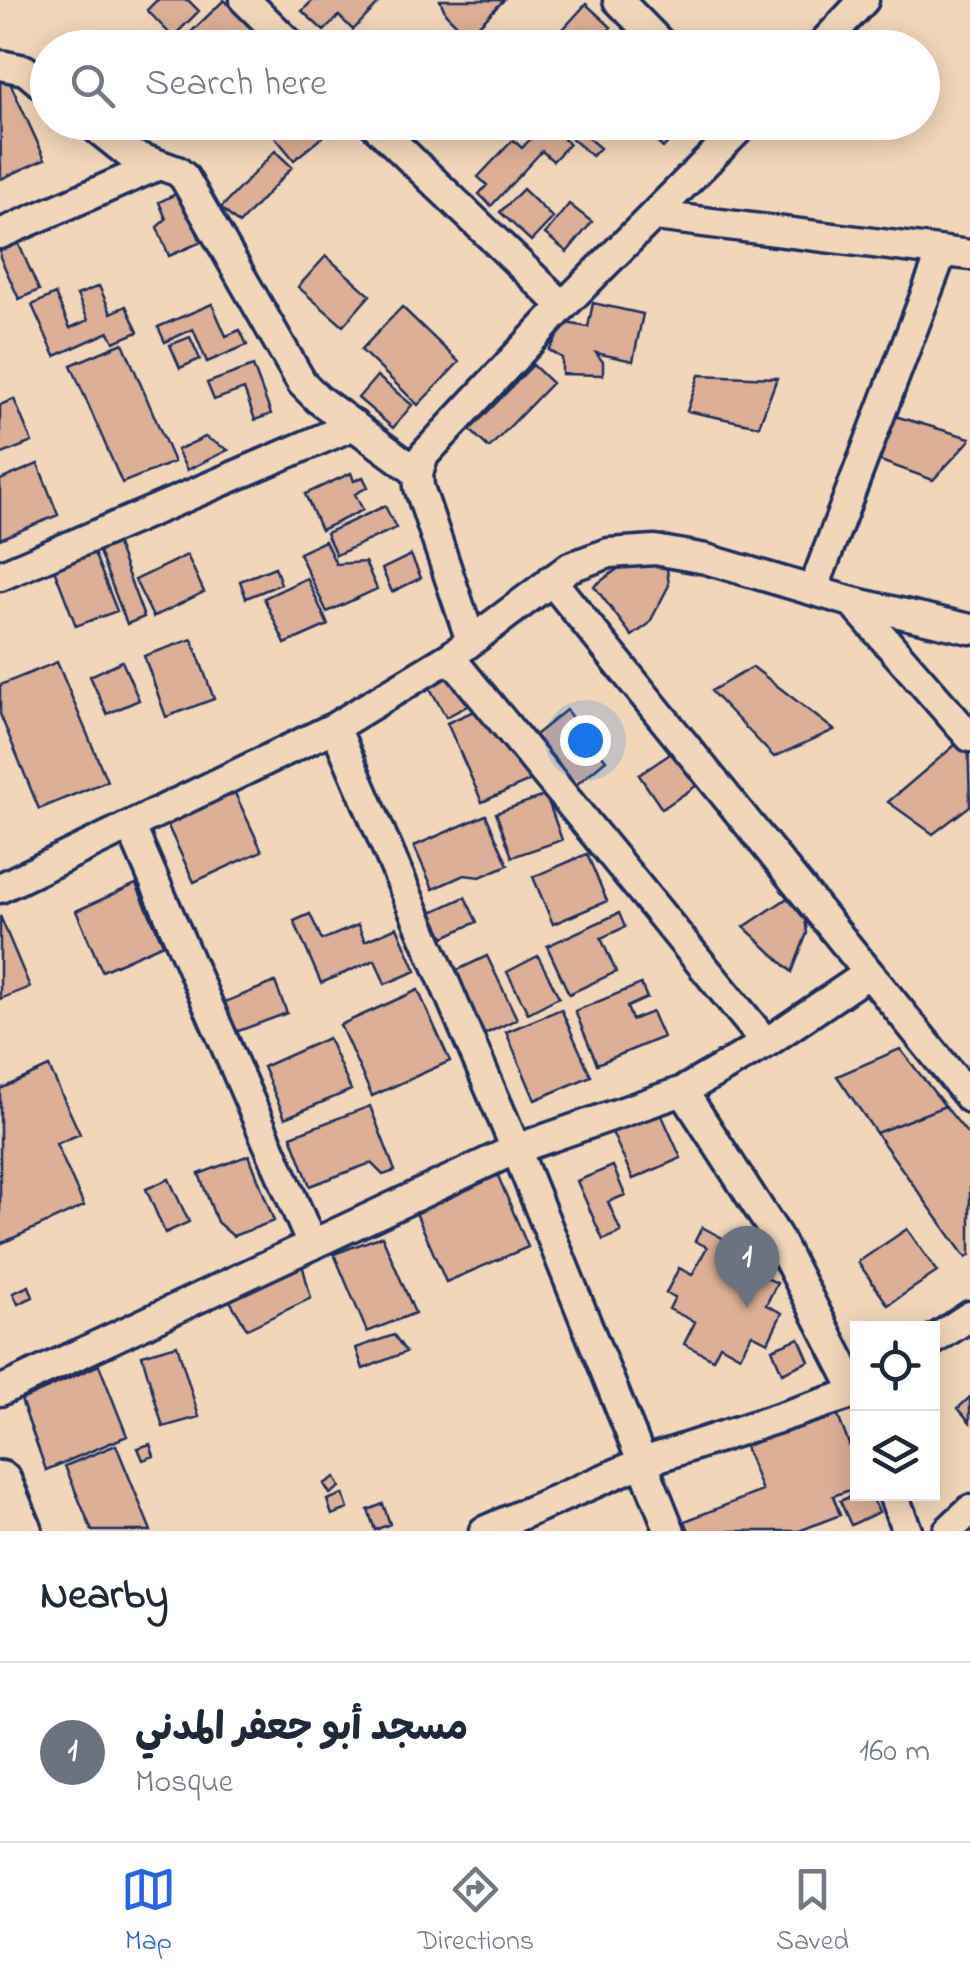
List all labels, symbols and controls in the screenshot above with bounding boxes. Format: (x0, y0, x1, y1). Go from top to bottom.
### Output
search box (30, 30, 940, 140)
text: Search here (145, 57, 327, 113)
icon: search (65, 58, 120, 113)
your location (560, 715, 611, 766)
pin: 1 (714, 1226, 780, 1308)
map controls (850, 1321, 940, 1501)
button: locate (850, 1321, 940, 1411)
button: layers (850, 1411, 940, 1501)
text: Nearby (40, 1566, 168, 1627)
text: مسجد أبو جعفر المدني (135, 1702, 468, 1758)
text: 1 (67, 1729, 78, 1776)
text: 160 m (859, 1729, 930, 1776)
text: Mosque (135, 1760, 233, 1807)
tab: Map (121, 1862, 176, 1963)
tab: Directions (418, 1862, 534, 1963)
tab: Saved (776, 1862, 849, 1963)

